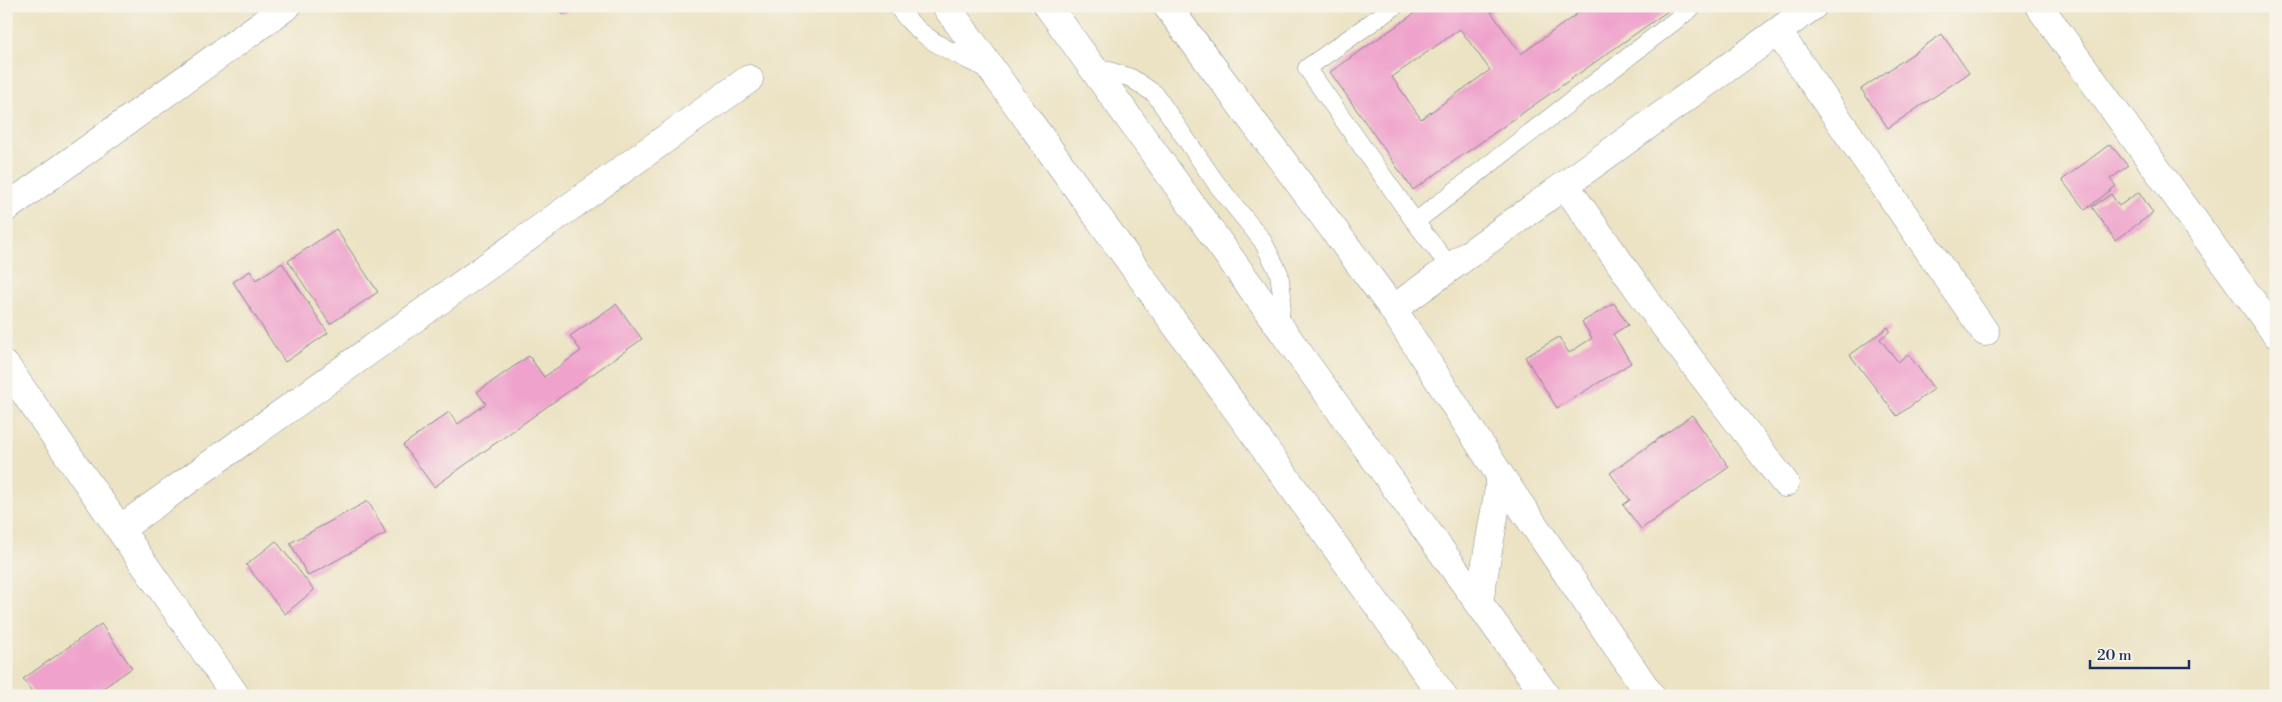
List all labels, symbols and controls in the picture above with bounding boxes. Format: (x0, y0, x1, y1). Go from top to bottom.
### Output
scale bar (2090, 637, 2188, 669)
text: 20 m (2097, 646, 2132, 665)

